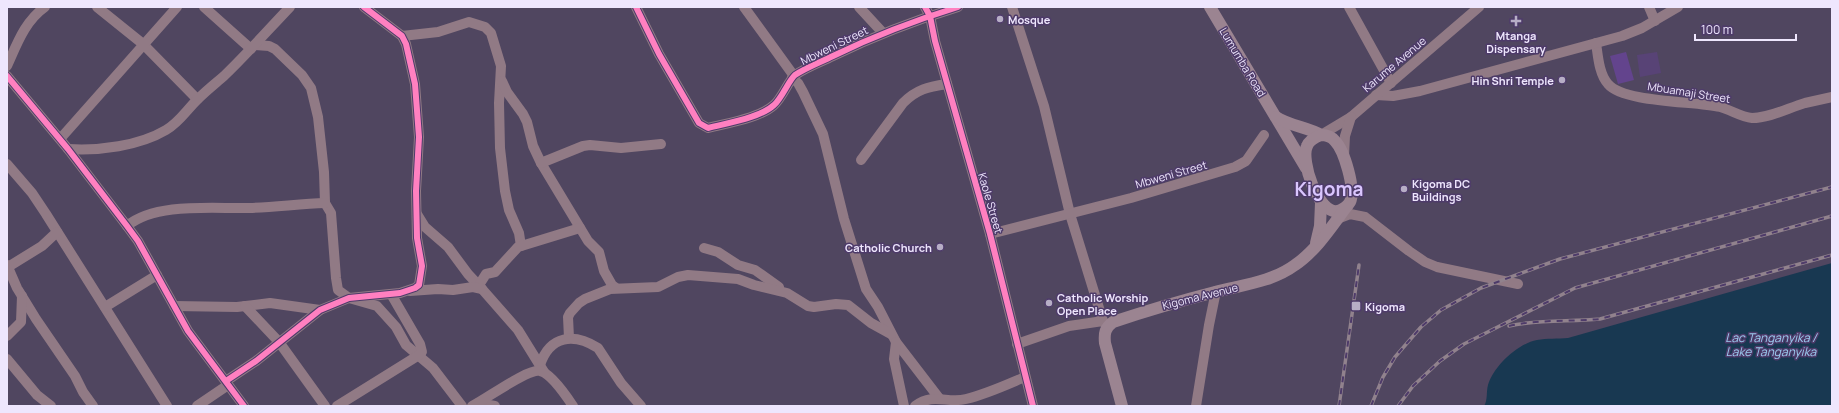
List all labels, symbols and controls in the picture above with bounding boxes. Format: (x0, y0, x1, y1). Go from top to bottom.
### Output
place label: Mosque (1008, 12, 1051, 27)
marker: Mosque (995, 14, 1005, 24)
marker: Mtanga Dispensary (1510, 15, 1522, 27)
scale bar (1695, 16, 1796, 42)
text: 100 m (1701, 21, 1733, 38)
street label: Mbweni Street (798, 22, 870, 68)
street label: Lumumba Road (1216, 25, 1270, 99)
place label: Mtanga Dispensary (1486, 28, 1547, 56)
street label: Karume Avenue (1359, 33, 1429, 95)
place label: Hin Shri Temple (1471, 73, 1554, 88)
marker: Hin Shri Temple (1557, 75, 1567, 85)
street label: Mbuamaji Street (1646, 78, 1732, 106)
street label: Mbweni Street (1134, 157, 1208, 191)
street label: Kaole Street (975, 171, 1007, 235)
district label: Kigoma (1294, 176, 1364, 202)
place label: Kigoma DC Buildings (1412, 176, 1470, 204)
marker: Kigoma DC Buildings (1399, 184, 1409, 194)
place label: Catholic Church (845, 240, 932, 255)
marker: Catholic Church (935, 242, 945, 252)
street label: Kigoma Avenue (1161, 279, 1240, 313)
place label: Catholic Worship Open Place (1057, 290, 1149, 318)
marker: Catholic Worship Open Place (1044, 298, 1054, 308)
place label: Kigoma (1365, 299, 1405, 314)
marker: Kigoma (1350, 300, 1362, 312)
water label: Lac Tanganyika / Lake Tanganyika (1725, 329, 1819, 360)

